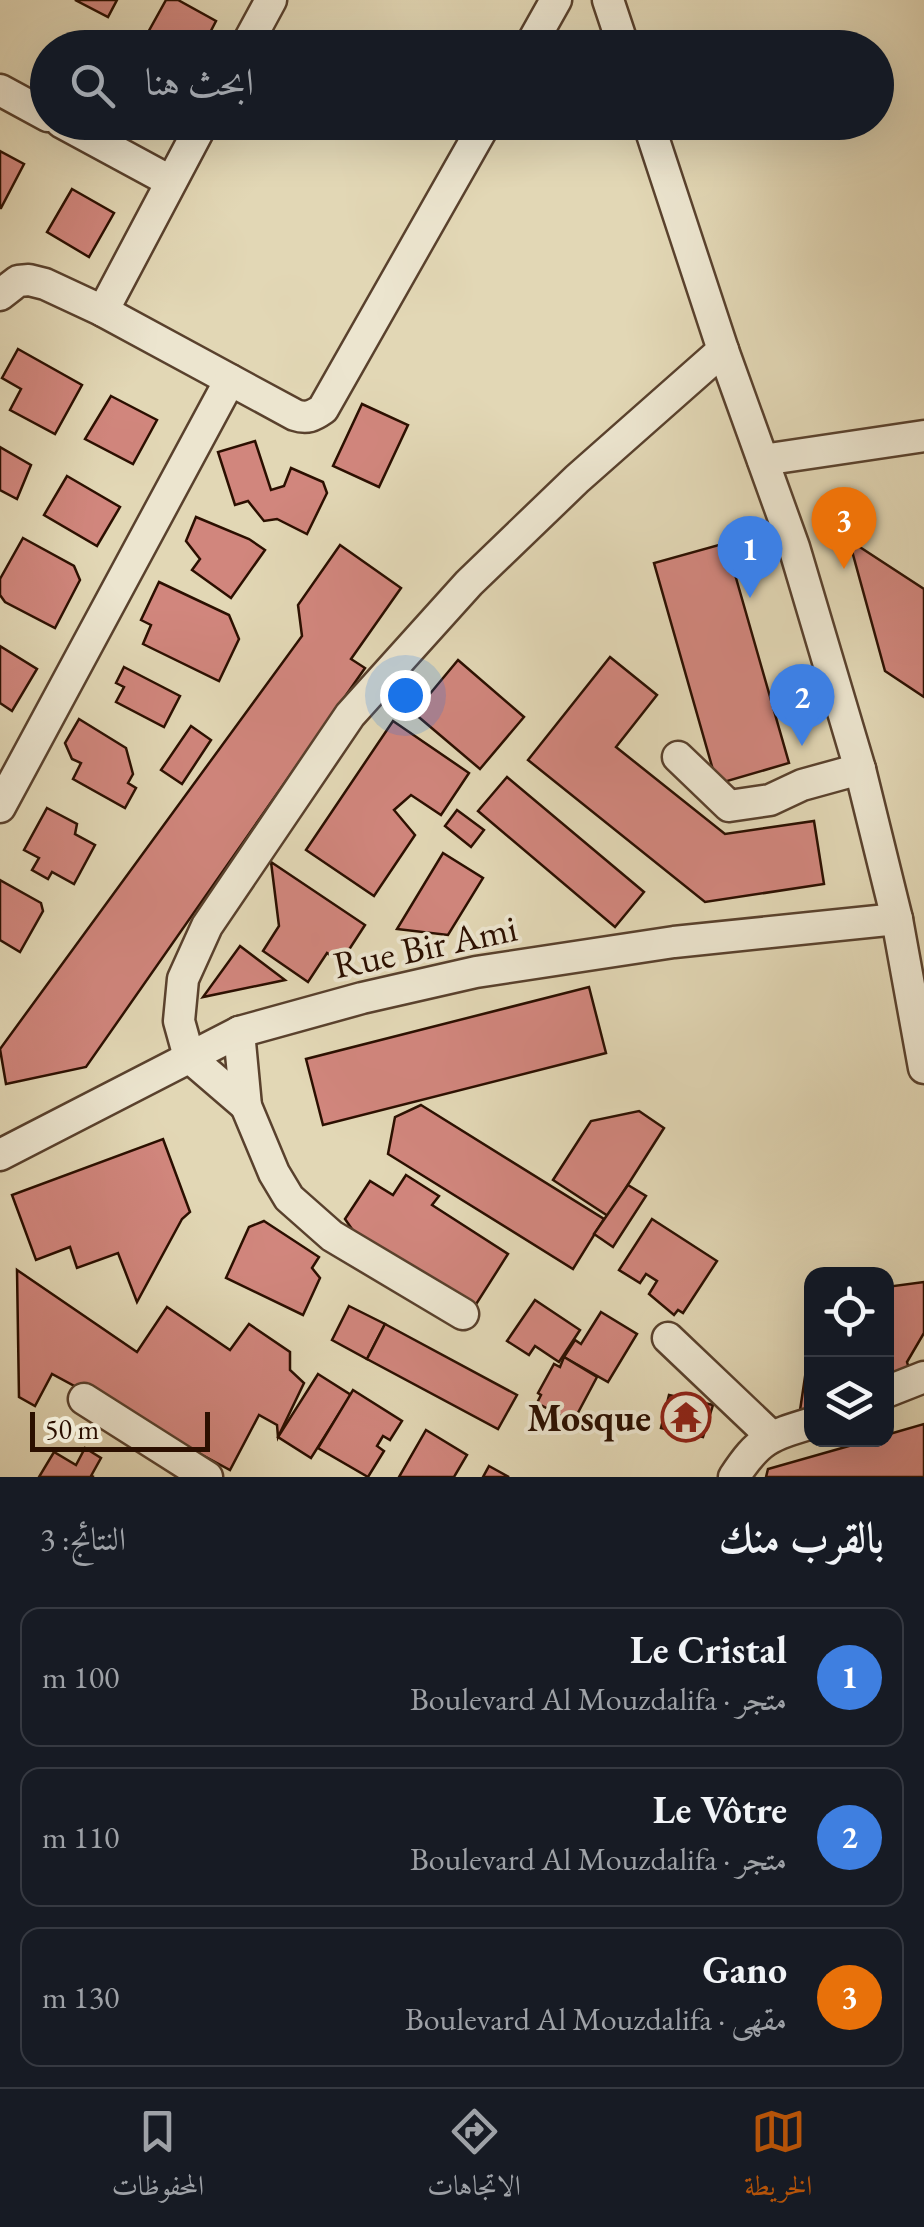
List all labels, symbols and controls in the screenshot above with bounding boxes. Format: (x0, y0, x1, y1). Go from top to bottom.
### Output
search box (30, 30, 894, 140)
text: ابحث هنا (145, 57, 254, 106)
icon: search (65, 58, 120, 113)
pin: 3 (812, 486, 876, 569)
pin: 1 (718, 516, 782, 598)
pin: 2 (770, 664, 834, 746)
your location (380, 670, 431, 721)
street label: Rue Bir Ami (329, 903, 521, 989)
map controls (804, 1267, 894, 1447)
button: locate (804, 1267, 894, 1357)
button: layers (804, 1357, 894, 1447)
temple icon: Mosque (660, 1391, 712, 1443)
place label: Mosque (527, 1393, 651, 1442)
scale bar (30, 1407, 210, 1452)
text: 50 m (45, 1411, 99, 1447)
text: بالقرب منك (719, 1510, 884, 1565)
text: النتائج: 3 (40, 1518, 126, 1560)
text: Le Cristal (630, 1625, 787, 1674)
text: 100 m (42, 1656, 119, 1698)
text: 1 (841, 1656, 858, 1698)
text: متجر · Boulevard Al Mouzdalifa (410, 1678, 787, 1720)
text: Le Vôtre (653, 1785, 787, 1834)
text: 110 m (42, 1816, 119, 1858)
text: 2 (841, 1816, 858, 1858)
text: متجر · Boulevard Al Mouzdalifa (410, 1838, 787, 1880)
text: Gano (702, 1945, 787, 1994)
text: 130 m (42, 1976, 119, 2018)
text: 3 (841, 1976, 858, 2018)
text: مقهى · Boulevard Al Mouzdalifa (405, 1998, 787, 2040)
tab: المحفوظات (112, 2104, 204, 2213)
tab: الاتجاهات (427, 2104, 521, 2213)
tab: الخريطة (744, 2104, 812, 2213)

